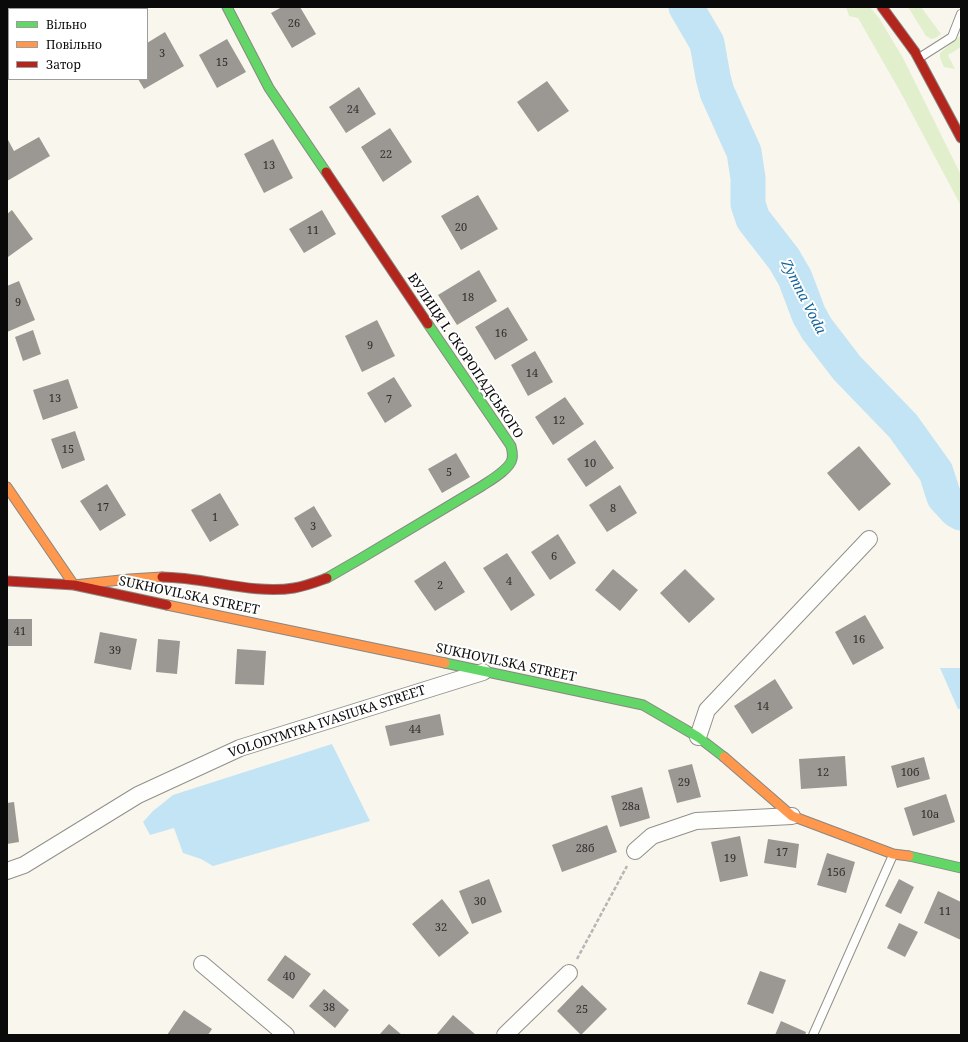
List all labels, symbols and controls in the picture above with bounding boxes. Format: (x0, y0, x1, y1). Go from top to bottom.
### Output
legend (8, 8, 148, 80)
text: Вільно (46, 16, 87, 33)
house number: 26 (288, 17, 300, 31)
text: Повільно (46, 36, 102, 53)
house number: 3 (159, 47, 165, 61)
text: Затор (46, 56, 81, 73)
house number: 15 (216, 56, 228, 70)
house number: 24 (347, 103, 359, 117)
house number: 22 (380, 148, 392, 162)
house number: 13 (263, 159, 275, 173)
house number: 20 (455, 221, 467, 235)
house number: 11 (307, 224, 319, 238)
water label: Zymna Voda (777, 257, 829, 337)
street label: ВУЛИЦЯ І. СКОРОПАДСЬКОГО (404, 271, 526, 441)
house number: 18 (462, 291, 474, 305)
house number: 9 (15, 296, 21, 310)
house number: 16 (495, 327, 507, 341)
house number: 9 (367, 339, 373, 353)
house number: 14 (526, 367, 538, 381)
house number: 13 (49, 392, 61, 406)
house number: 7 (386, 393, 392, 407)
house number: 12 (553, 414, 565, 428)
house number: 15 (62, 443, 74, 457)
house number: 10 (584, 457, 596, 471)
house number: 5 (446, 466, 452, 480)
house number: 17 (97, 501, 109, 515)
house number: 8 (610, 502, 616, 516)
house number: 1 (212, 511, 218, 525)
house number: 3 (310, 520, 316, 534)
house number: 6 (551, 550, 557, 564)
street label: SUKHOVILSKA STREET (117, 574, 261, 618)
house number: 4 (506, 575, 512, 589)
house number: 2 (437, 579, 443, 593)
house number: 41 (14, 625, 26, 639)
house number: 16 (853, 633, 865, 647)
street label: SUKHOVILSKA STREET (434, 641, 578, 685)
house number: 39 (109, 644, 121, 658)
street label: VOLODYMYRA IVASIUKA STREET (226, 683, 428, 761)
house number: 14 (757, 700, 769, 714)
house number: 44 (409, 723, 421, 737)
house number: 12 (817, 766, 829, 780)
house number: 10б (901, 766, 919, 780)
house number: 29 (678, 776, 690, 790)
house number: 28а (622, 800, 640, 814)
house number: 10а (921, 808, 939, 822)
house number: 28б (576, 842, 594, 856)
house number: 17 (776, 846, 788, 860)
house number: 19 (724, 852, 736, 866)
house number: 15б (827, 866, 845, 880)
house number: 30 (474, 895, 486, 909)
house number: 11 (939, 905, 951, 919)
house number: 32 (435, 921, 447, 935)
house number: 40 (283, 970, 295, 984)
house number: 38 (323, 1001, 335, 1015)
house number: 25 (576, 1003, 588, 1017)

